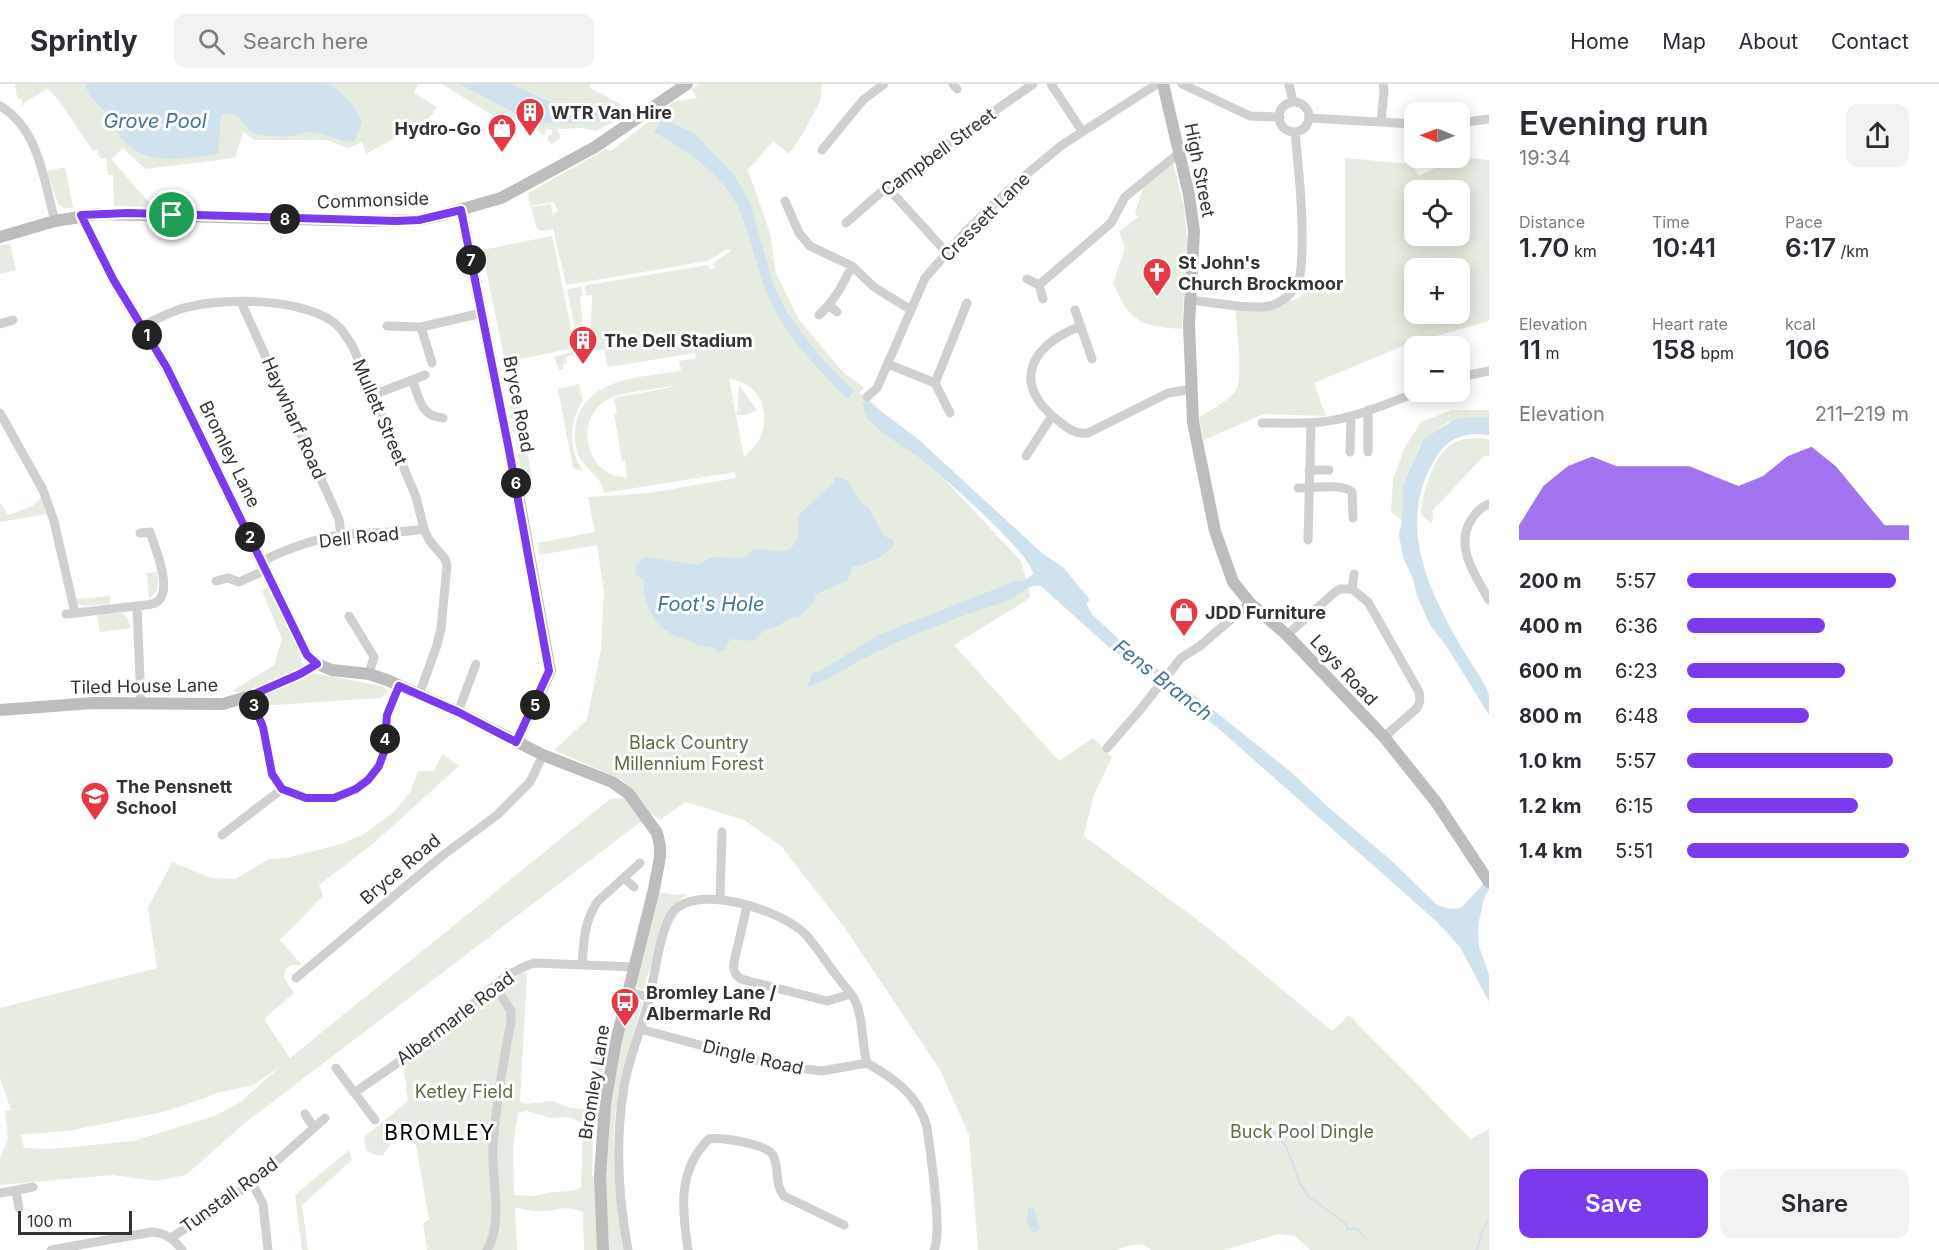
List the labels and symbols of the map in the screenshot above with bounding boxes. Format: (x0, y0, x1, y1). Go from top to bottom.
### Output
building icon: WTR Van Hire (514, 96, 546, 138)
place label: WTR Van Hire (551, 102, 672, 123)
north arrow (1404, 102, 1470, 168)
street label: Campbell Street (877, 103, 999, 201)
water label: Grove Pool (103, 109, 207, 133)
shop icon: Hydro-Go (486, 112, 518, 154)
place label: Hydro-Go (395, 118, 481, 139)
street label: High Street (1181, 121, 1219, 219)
street label: Cressett Lane (936, 168, 1034, 266)
street label: Commonside (317, 188, 429, 212)
pin (146, 189, 197, 240)
pin: 8 (270, 204, 300, 234)
pin: 7 (456, 245, 486, 275)
place label: St John's Church Brockmoor (1178, 252, 1343, 294)
church icon: St John's Church Brockmoor (1141, 256, 1173, 298)
pin: 1 (132, 320, 162, 350)
building icon: The Dell Stadium (567, 324, 599, 366)
place label: The Dell Stadium (604, 330, 753, 351)
street label: Haywharf Road (258, 354, 330, 482)
street label: Bryce Road (499, 354, 539, 454)
street label: Mullett Street (348, 356, 412, 468)
street label: Bromley Lane (195, 397, 265, 511)
pin: 6 (501, 468, 531, 498)
pin: 2 (235, 522, 265, 552)
street label: Dell Road (318, 522, 400, 552)
water label: Foot's Hole (658, 592, 764, 616)
shop icon: JDD Furniture (1168, 596, 1200, 638)
place label: JDD Furniture (1205, 602, 1326, 623)
street label: Leys Road (1306, 631, 1382, 709)
water label: Fens Branch (1109, 634, 1217, 726)
street label: Tiled House Lane (70, 674, 218, 698)
pin: 3 (239, 690, 269, 720)
pin: 5 (520, 690, 550, 720)
pin: 4 (370, 724, 400, 754)
park label: Black Country Millennium Forest (614, 732, 764, 774)
place label: The Pensnett School (116, 776, 233, 818)
school or university icon: The Pensnett School (79, 780, 111, 822)
street label: Bryce Road (356, 830, 444, 908)
street label: Albermarle Road (392, 967, 518, 1069)
place label: Bromley Lane / Albermarle Rd (646, 982, 776, 1024)
bus stop icon: Bromley Lane / Albermarle Rd (609, 986, 641, 1028)
street label: Bromley Lane (575, 1023, 613, 1141)
street label: Dingle Road (701, 1035, 805, 1079)
park label: Ketley Field (415, 1081, 513, 1102)
district label: BROMLEY (384, 1120, 496, 1145)
park label: Buck Pool Dingle (1230, 1121, 1374, 1142)
street label: Tunstall Road (177, 1153, 281, 1237)
scale bar (18, 1208, 132, 1236)

